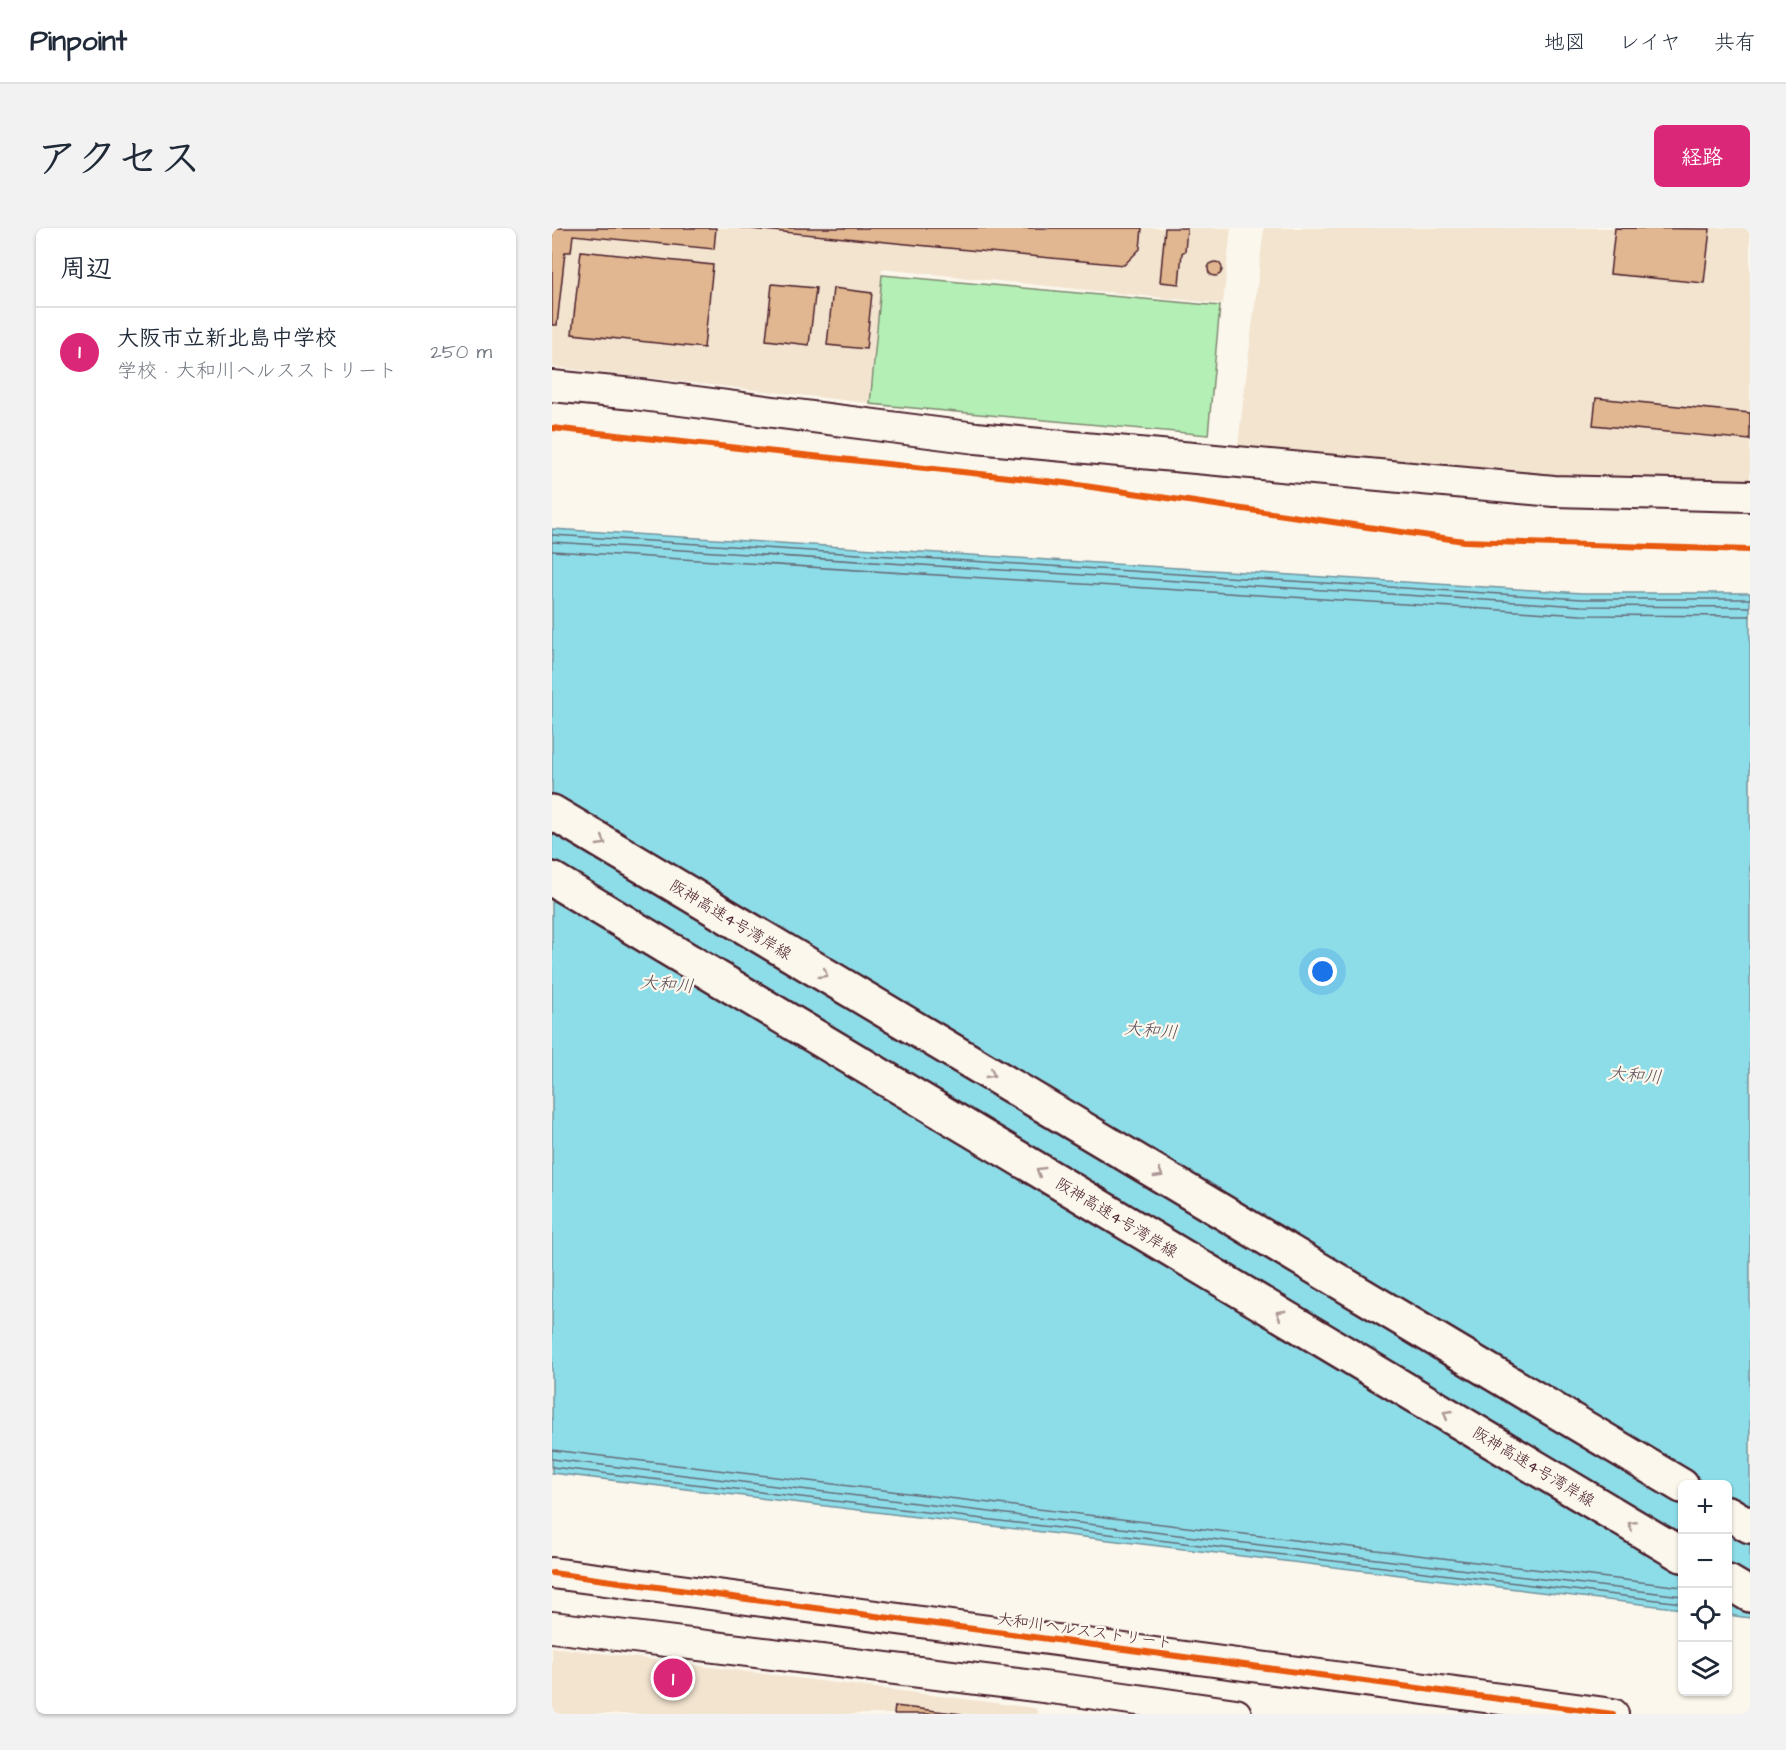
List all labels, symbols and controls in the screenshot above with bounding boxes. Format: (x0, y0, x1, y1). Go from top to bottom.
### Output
text: Pinpoint (30, 22, 127, 61)
text: 地図 (1544, 28, 1586, 57)
text: レイヤ (1619, 28, 1681, 57)
text: 共有 (1714, 28, 1756, 57)
button: 経路 (1654, 125, 1750, 187)
text: アクセス (36, 131, 201, 189)
text: 周辺 (60, 251, 112, 287)
text: 大阪市立新北島中学校 (117, 323, 337, 354)
text: 1 (78, 338, 81, 366)
text: 250 m (430, 338, 492, 366)
text: 学校 · 大和川ヘルスストリート (117, 357, 397, 385)
one-way arrow (596, 835, 606, 847)
street label: 阪神高速4号湾岸線 (665, 875, 796, 965)
your location (1308, 957, 1337, 986)
one-way arrow (818, 967, 828, 979)
water label: 大和川 (639, 970, 695, 999)
water label: 大和川 (1123, 1016, 1179, 1045)
water label: 大和川 (1607, 1061, 1663, 1090)
one-way arrow (985, 1067, 995, 1079)
one-way arrow (1036, 1167, 1046, 1178)
one-way arrow (1153, 1167, 1163, 1178)
street label: 阪神高速4号湾岸線 (1051, 1173, 1182, 1263)
one-way arrow (1276, 1310, 1286, 1321)
one-way arrow (1443, 1410, 1453, 1422)
street label: 阪神高速4号湾岸線 (1468, 1422, 1599, 1512)
map controls (1678, 1480, 1732, 1696)
button: + (1678, 1480, 1732, 1534)
one-way arrow (1628, 1521, 1638, 1532)
button: − (1678, 1534, 1732, 1588)
button: locate (1678, 1588, 1732, 1642)
street label: 大和川ヘルスストリート (996, 1608, 1174, 1654)
button: layers (1678, 1642, 1732, 1696)
pin: 1 (654, 1656, 692, 1700)

